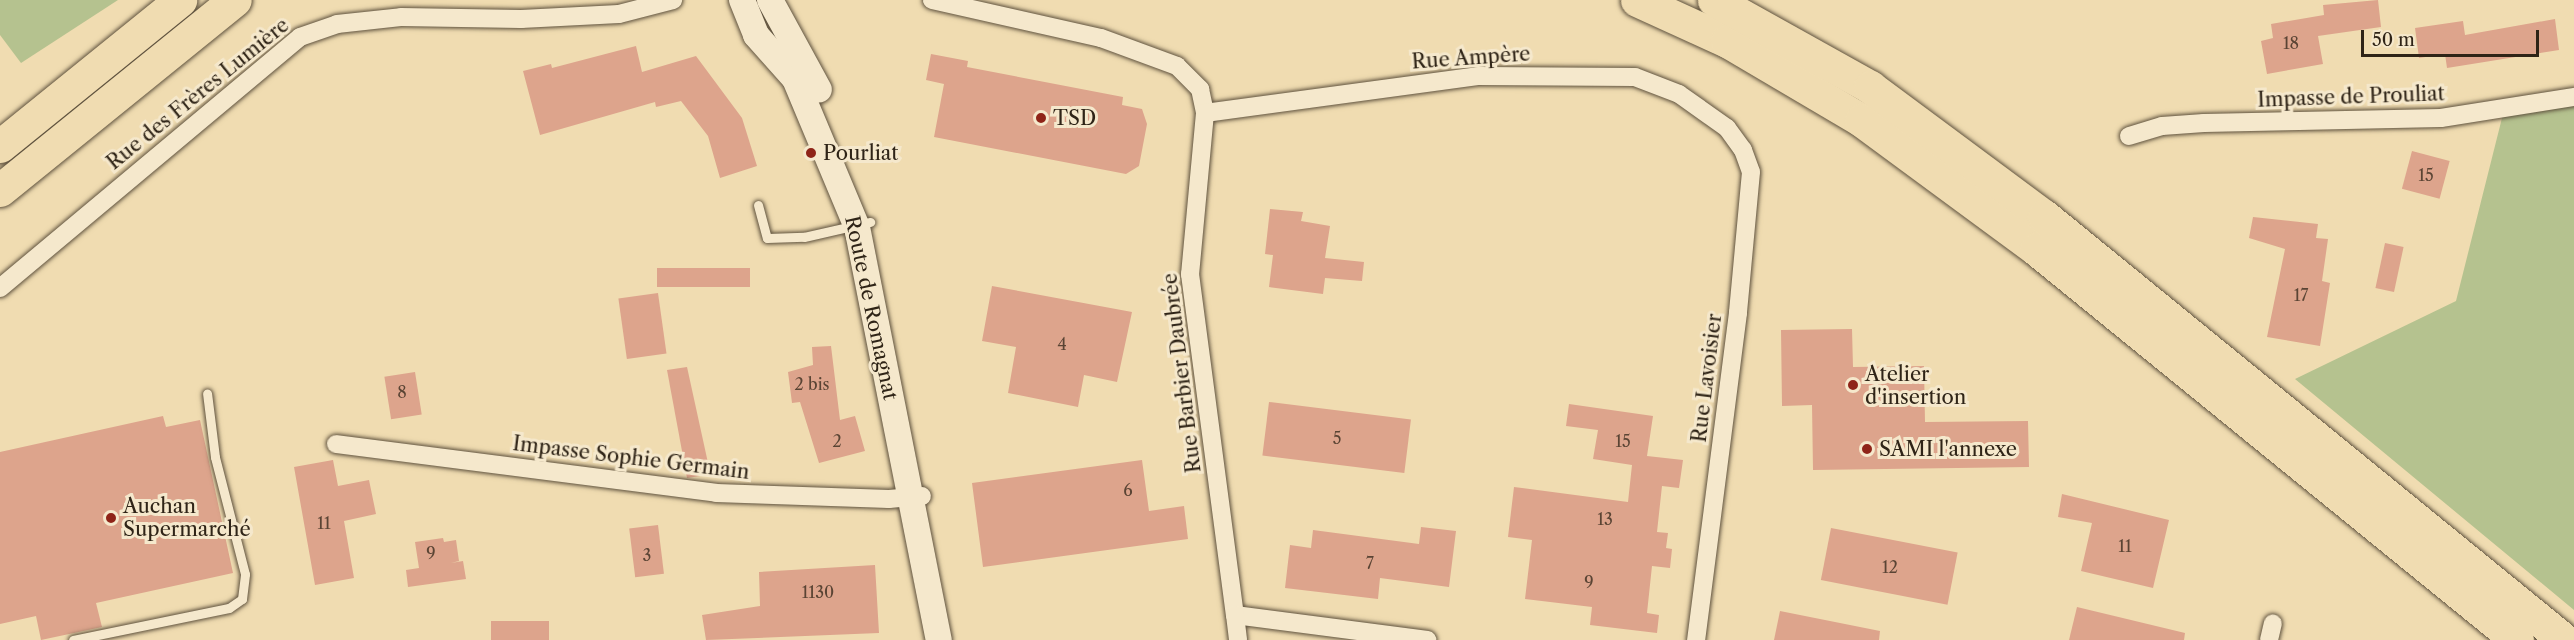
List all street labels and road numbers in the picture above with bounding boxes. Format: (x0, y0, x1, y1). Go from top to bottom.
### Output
street label: Rue des Frères Lumière (102, 13, 294, 175)
street label: Rue Ampère (1410, 42, 1532, 74)
street label: Impasse de Prouliat (2257, 82, 2445, 112)
street label: Route de Romagnat (840, 214, 902, 402)
street label: Rue Barbier Daubrée (1158, 272, 1206, 474)
street label: Rue Lavoisier (1687, 312, 1727, 444)
street label: Impasse Sophie Germain (511, 432, 751, 484)

